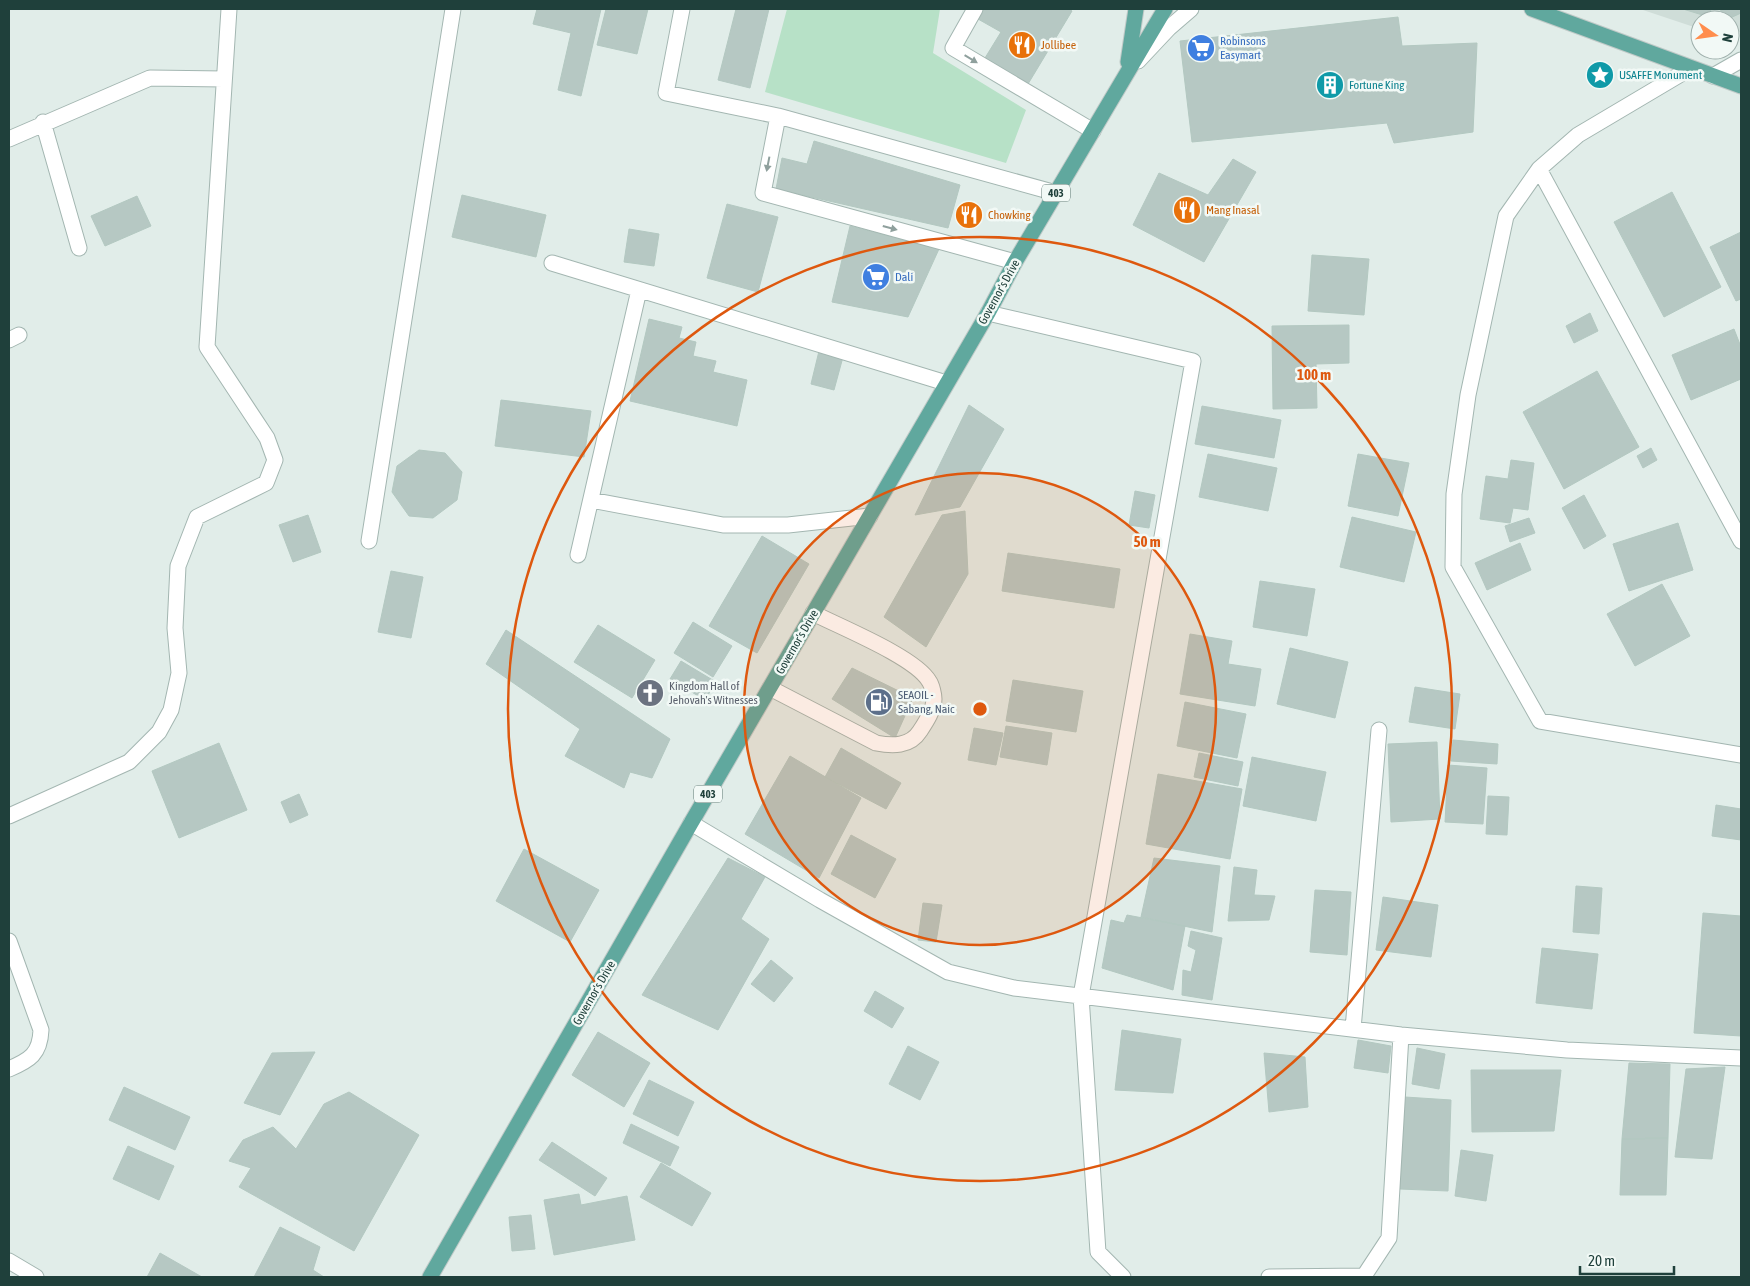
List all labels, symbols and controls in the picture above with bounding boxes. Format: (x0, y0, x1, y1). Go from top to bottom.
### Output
north arrow (1690, 10, 1740, 60)
restaurant icon: Jollibee (1007, 30, 1037, 60)
text: N (1719, 32, 1736, 44)
supermarket icon: Robinsons Easymart (1186, 33, 1216, 63)
place label: Robinsons Easymart (1220, 34, 1266, 62)
place label: Jollibee (1041, 38, 1076, 52)
one-way arrow (965, 54, 978, 63)
place icon: USAFFE Monument (1585, 60, 1615, 90)
place label: USAFFE Monument (1619, 68, 1703, 82)
building icon: Fortune King (1315, 70, 1345, 100)
place label: Fortune King (1349, 78, 1405, 92)
one-way arrow (764, 156, 772, 172)
road number: 403 (1042, 184, 1070, 202)
restaurant icon: Mang Inasal (1172, 195, 1202, 225)
restaurant icon: Chowking (954, 200, 984, 230)
place label: Mang Inasal (1206, 203, 1261, 217)
place label: Chowking (988, 208, 1031, 222)
one-way arrow (883, 224, 898, 232)
street label: Governor's Drive (975, 257, 1023, 327)
supermarket icon: Dali (861, 262, 891, 292)
place label: Dali (895, 270, 913, 284)
text: 100 m (1297, 366, 1331, 383)
text: 50 m (1134, 533, 1161, 550)
street label: Governor's Drive (773, 607, 821, 677)
church icon: Kingdom Hall of Jehovah's Witnesses (635, 678, 665, 708)
place label: Kingdom Hall of Jehovah's Witnesses (669, 679, 758, 707)
fuel station icon: SEAOIL - Sabang, Naic (864, 687, 894, 717)
place label: SEAOIL - Sabang, Naic (898, 688, 955, 716)
centre of rings (971, 700, 989, 718)
road number: 403 (694, 786, 722, 802)
street label: Governor's Drive (570, 958, 618, 1028)
scale bar (1580, 1244, 1674, 1276)
text: 20 m (1588, 1252, 1615, 1269)

